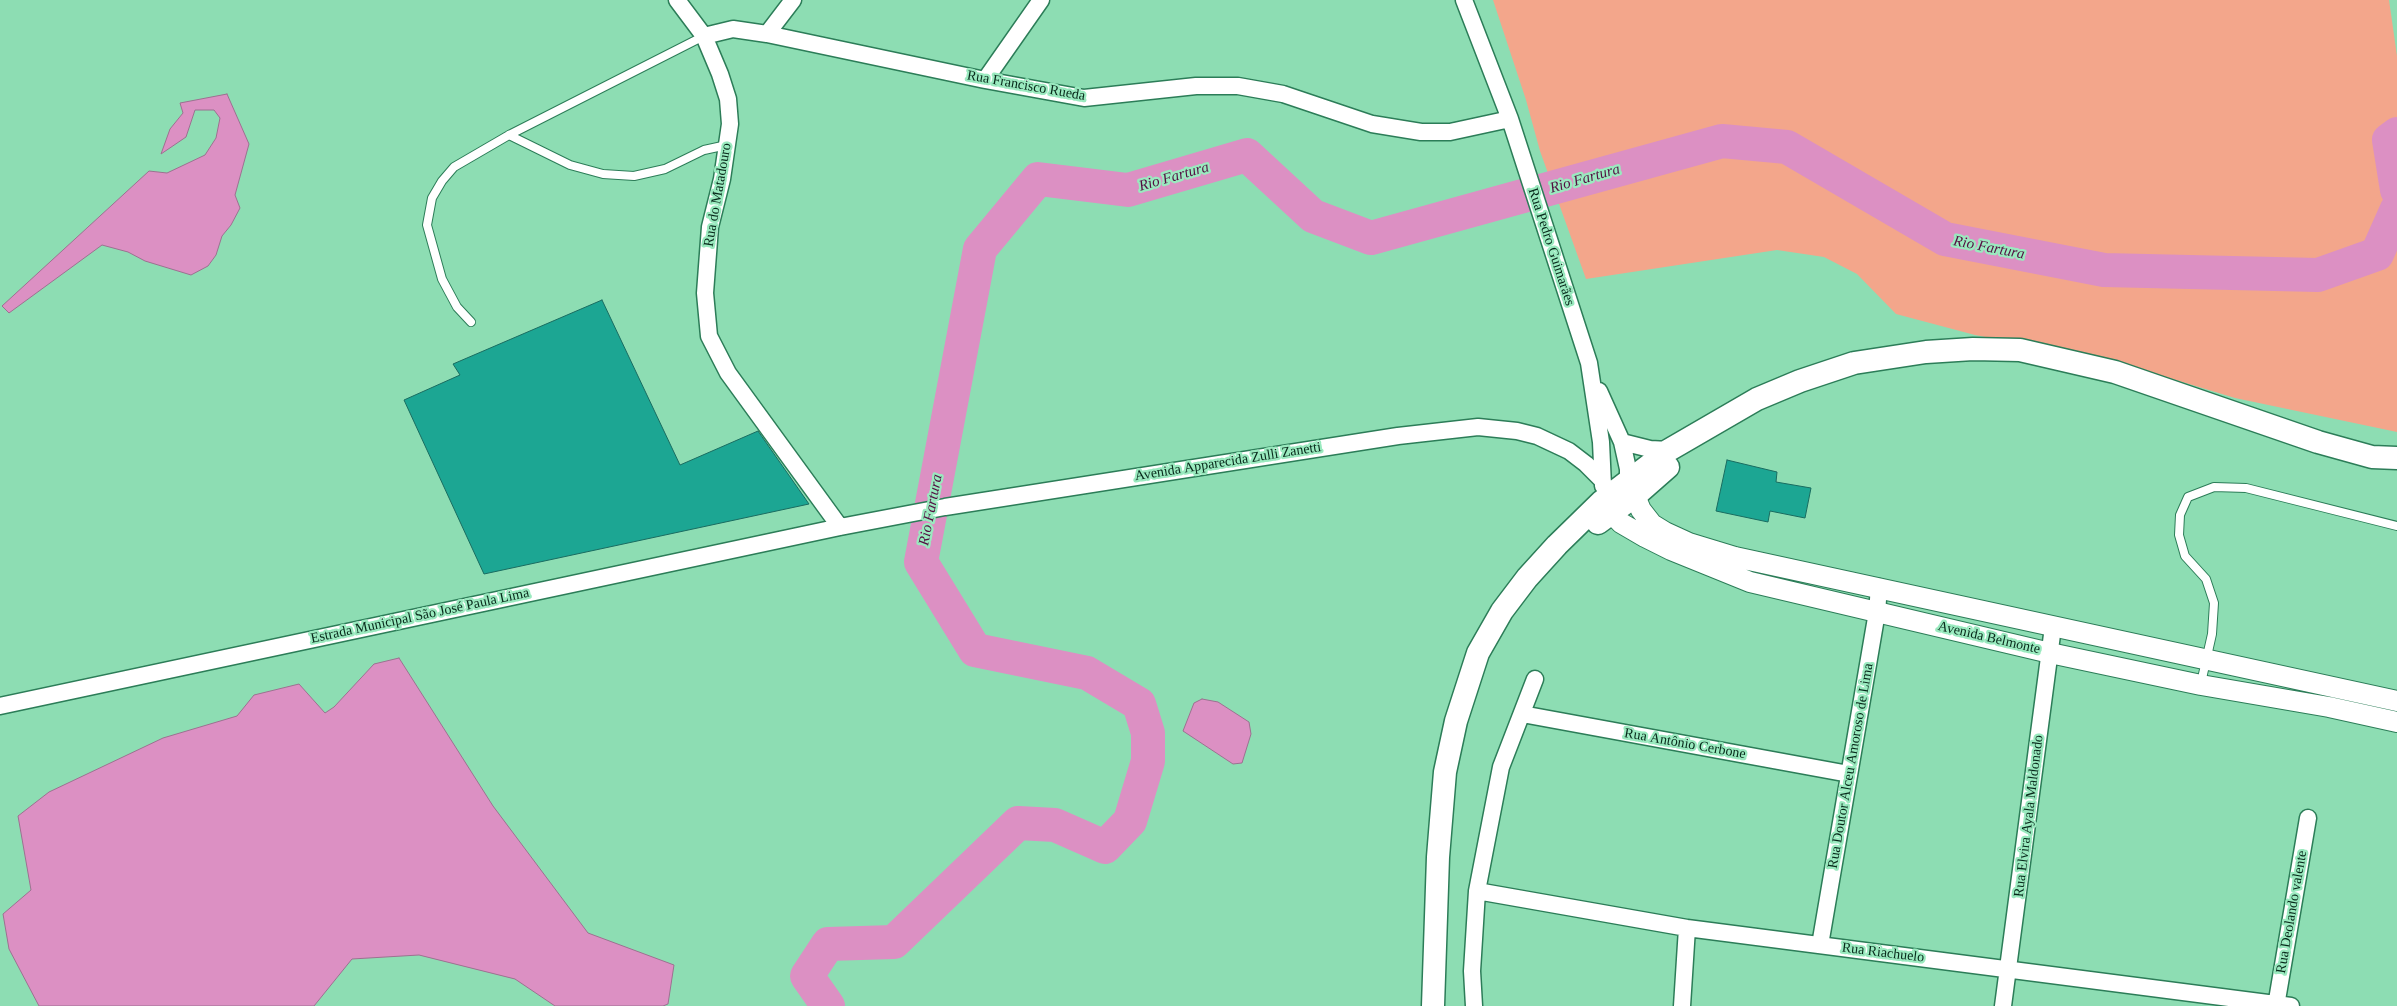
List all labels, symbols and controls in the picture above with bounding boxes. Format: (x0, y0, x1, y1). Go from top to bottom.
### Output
street label: Rua Francisco Rueda (966, 67, 1086, 105)
street label: Rua do Matadouro (701, 142, 735, 248)
water label: Rio Fartura (1137, 158, 1211, 196)
water label: Rio Fartura (1548, 160, 1622, 198)
street label: Rua Pedro Guimarães (1524, 186, 1578, 308)
water label: Rio Fartura (1952, 232, 2026, 264)
street label: Avenida Apparecida Zulli Zanetti (1134, 439, 1322, 485)
water label: Rio Fartura (915, 473, 947, 547)
street label: Estrada Municipal São José Paula Lima (309, 585, 531, 647)
street label: Avenida Belmonte (1936, 618, 2042, 658)
street label: Rua Doutor Alceu Amoroso de Lima (1825, 662, 1877, 870)
street label: Rua Antônio Cerbone (1623, 725, 1747, 763)
street label: Rua Elvira Ayala Maldonado (2011, 734, 2047, 898)
street label: Rua Deolando valente (2273, 849, 2311, 975)
street label: Rua Riachuelo (1841, 940, 1925, 966)

